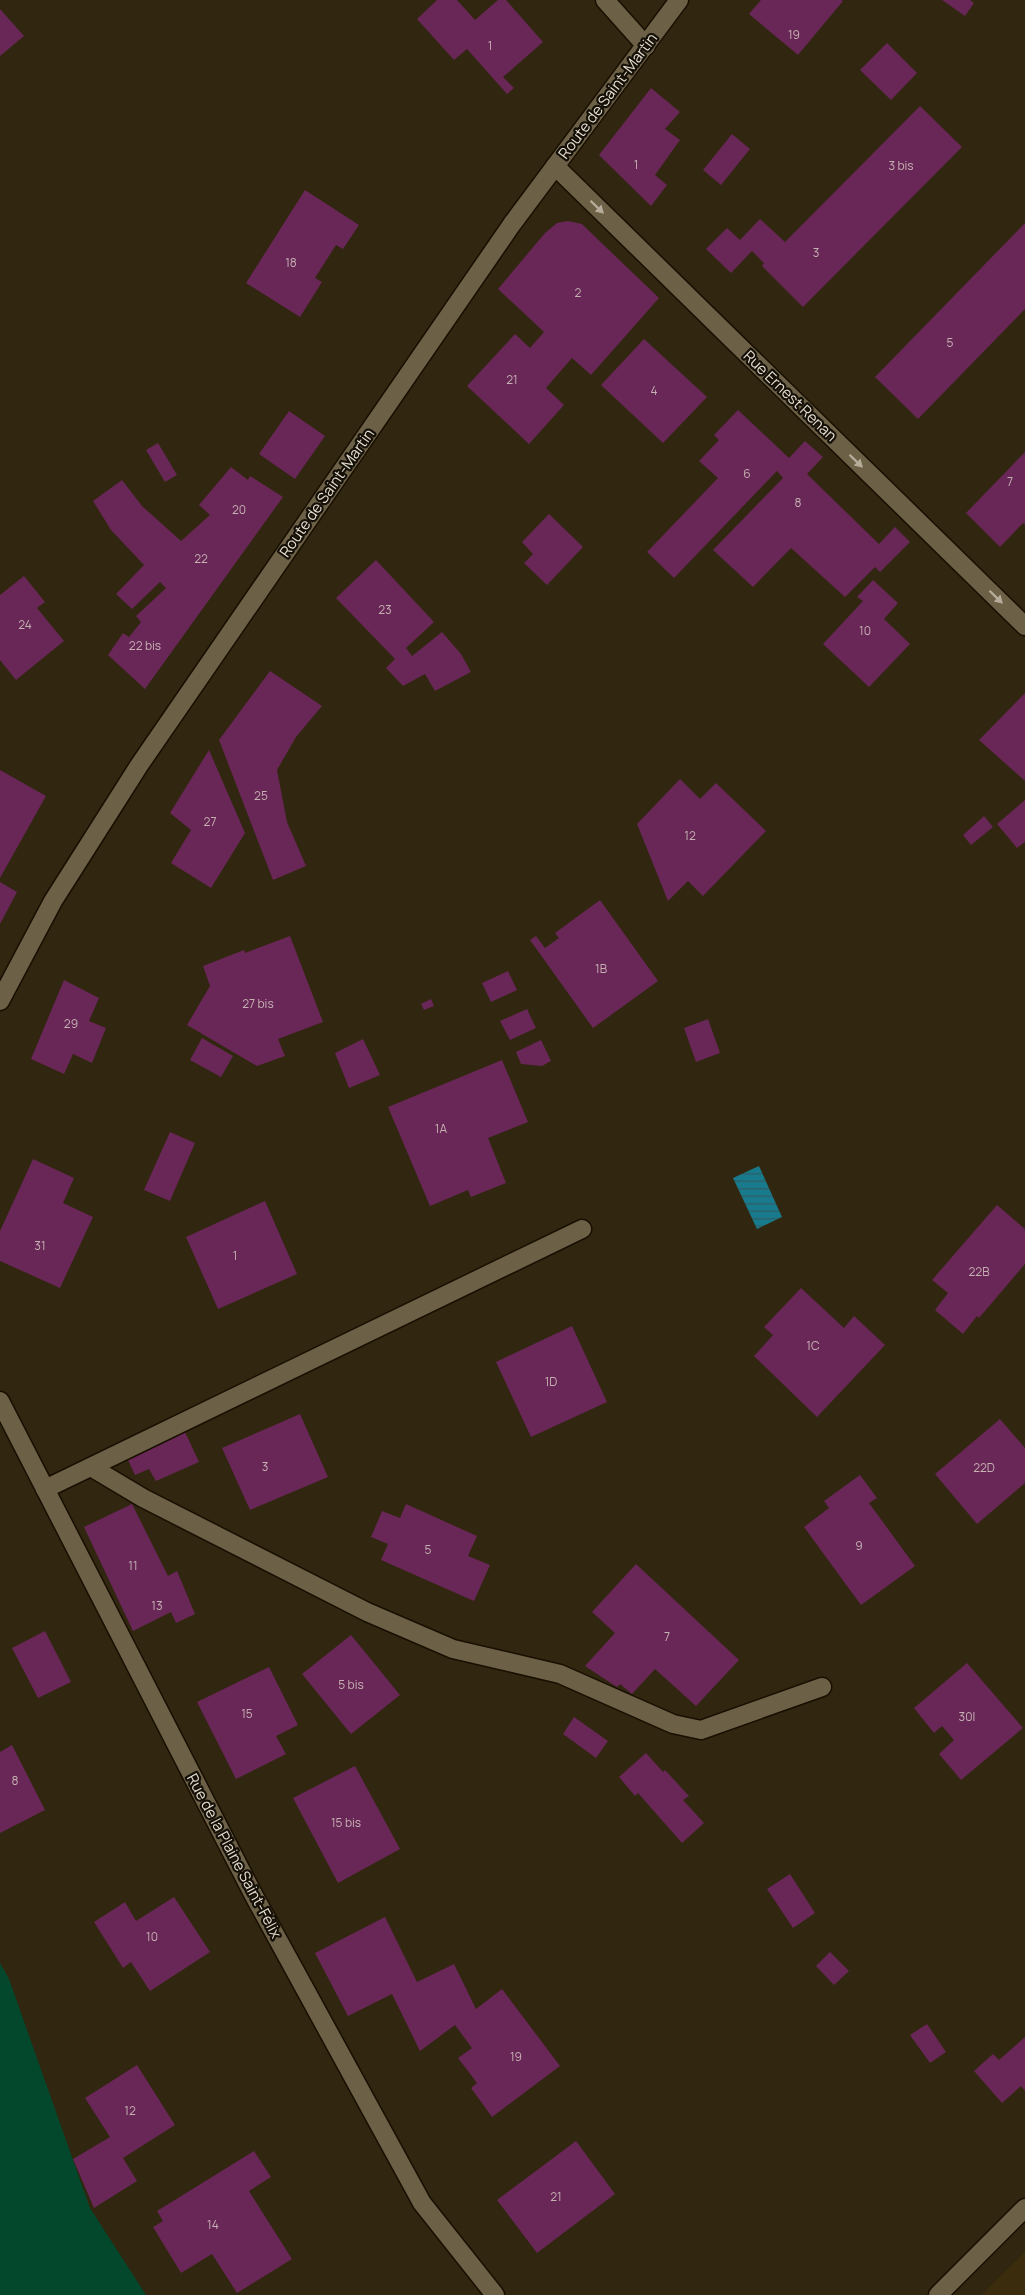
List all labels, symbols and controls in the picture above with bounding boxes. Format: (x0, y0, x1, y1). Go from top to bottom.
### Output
house number: 19 (788, 26, 800, 43)
street label: Route de Saint-Martin (553, 28, 662, 163)
house number: 1 (488, 37, 492, 54)
house number: 1 (634, 156, 638, 173)
house number: 3 bis (888, 157, 914, 174)
one-way arrow (590, 199, 604, 213)
house number: 3 (813, 244, 819, 261)
house number: 18 (285, 254, 297, 271)
house number: 2 (575, 284, 582, 301)
house number: 5 (947, 334, 954, 351)
street label: Rue Ernest Renan (739, 345, 842, 446)
house number: 21 (506, 371, 518, 388)
house number: 4 (650, 382, 658, 399)
street label: Route de Saint-Martin (274, 424, 379, 561)
one-way arrow (849, 454, 864, 468)
house number: 6 (743, 465, 751, 482)
house number: 7 (1007, 473, 1013, 490)
house number: 8 (795, 494, 802, 511)
house number: 20 (232, 501, 246, 518)
house number: 22 (194, 550, 208, 567)
one-way arrow (988, 590, 1002, 604)
house number: 23 (378, 601, 392, 618)
house number: 24 (18, 616, 32, 633)
house number: 10 (859, 622, 871, 639)
house number: 22 bis (129, 637, 161, 654)
house number: 25 (254, 787, 268, 804)
house number: 27 (204, 813, 216, 830)
house number: 12 (684, 827, 696, 844)
house number: 1B (595, 960, 607, 977)
house number: 27 bis (242, 995, 274, 1012)
house number: 29 (64, 1015, 78, 1032)
house number: 1A (435, 1120, 448, 1137)
house number: 31 (34, 1237, 46, 1254)
house number: 1 (233, 1247, 237, 1264)
house number: 22B (968, 1263, 990, 1280)
house number: 1C (806, 1337, 820, 1354)
house number: 1D (545, 1373, 557, 1390)
house number: 3 (262, 1458, 268, 1475)
house number: 22D (973, 1459, 995, 1476)
house number: 9 (855, 1537, 863, 1554)
house number: 5 (425, 1541, 432, 1558)
house number: 11 (128, 1557, 138, 1574)
house number: 13 (151, 1597, 163, 1614)
house number: 7 (664, 1628, 670, 1645)
house number: 5 bis (338, 1676, 364, 1693)
house number: 15 (241, 1705, 253, 1722)
house number: 30I (959, 1708, 975, 1725)
street label: Rue de la Plaine Saint-Félix (182, 1770, 287, 1942)
house number: 8 (12, 1772, 19, 1789)
house number: 15 bis (331, 1814, 361, 1831)
house number: 10 (146, 1928, 158, 1945)
house number: 19 (510, 2048, 522, 2065)
house number: 12 (124, 2102, 136, 2119)
house number: 21 (550, 2188, 562, 2205)
house number: 14 (207, 2216, 219, 2233)

